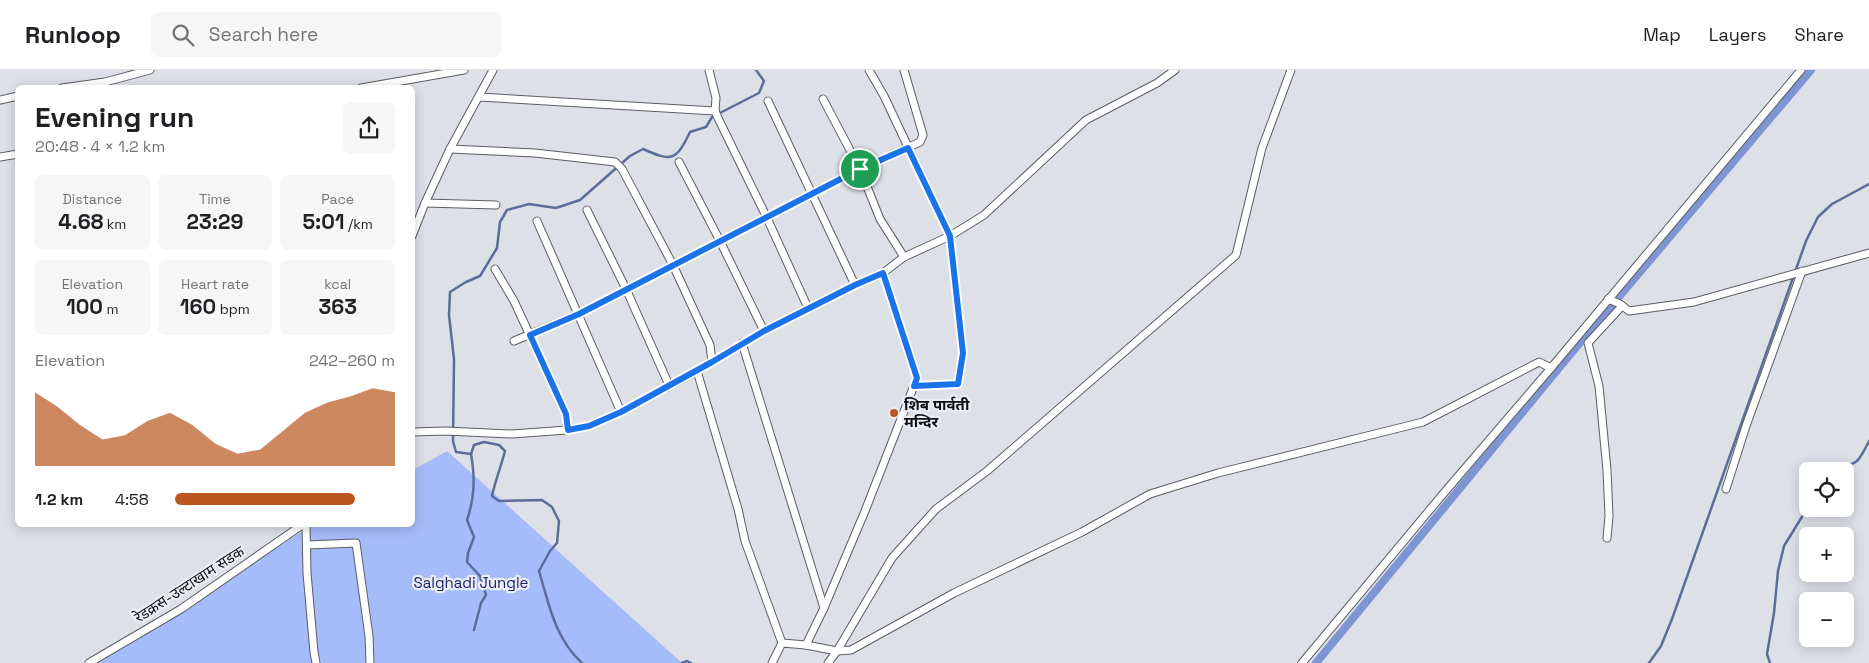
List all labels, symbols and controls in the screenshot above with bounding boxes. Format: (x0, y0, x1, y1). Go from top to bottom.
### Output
search box (151, 12, 501, 57)
text: Runloop (25, 19, 121, 50)
icon: search (169, 21, 197, 49)
text: Search here (209, 22, 318, 47)
text: Map (1643, 23, 1681, 46)
text: Layers (1709, 23, 1766, 46)
text: Share (1794, 23, 1844, 46)
text: Evening run (35, 99, 194, 135)
button: share (343, 102, 395, 154)
text: 20:48 · 4 × 1.2 km (35, 136, 165, 157)
pin (839, 148, 881, 190)
icon: arrive (846, 155, 874, 183)
text: Distance (63, 190, 122, 208)
text: Time (199, 190, 231, 208)
text: Pace (321, 190, 354, 208)
text: 4.68 (58, 208, 103, 235)
text: 23:29 (187, 208, 243, 235)
text: 5:01 (302, 208, 344, 235)
text: km (103, 215, 126, 233)
text: /km (344, 215, 373, 233)
text: Elevation (62, 275, 123, 293)
text: Heart rate (181, 275, 249, 293)
text: kcal (324, 275, 351, 293)
text: 100 (66, 293, 103, 320)
text: 160 (180, 293, 216, 320)
text: 363 (318, 293, 357, 320)
text: m (103, 300, 119, 318)
text: bpm (216, 300, 250, 318)
text: Elevation (35, 350, 105, 371)
text: 242–260 m (309, 350, 395, 371)
place label: शिब पार्वती मन्दिर (904, 395, 970, 431)
marker: शिब पार्वती मन्दिर (888, 407, 900, 419)
map controls (1799, 462, 1854, 647)
button: locate (1799, 462, 1854, 517)
text: 1.2 km (35, 489, 83, 510)
text: 4:58 (115, 489, 149, 510)
button: + (1799, 527, 1854, 582)
street label: रेडक्रस-उल्टाखाम सडक (129, 541, 248, 627)
park label: Salghadi Jungle (413, 573, 529, 592)
button: − (1799, 592, 1854, 647)

